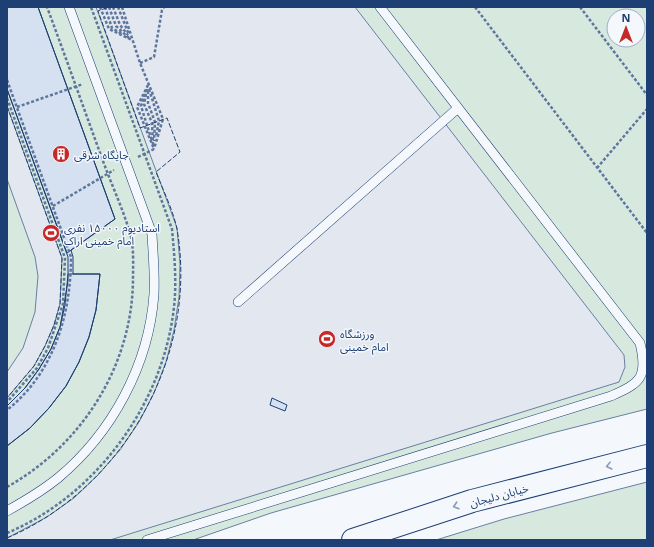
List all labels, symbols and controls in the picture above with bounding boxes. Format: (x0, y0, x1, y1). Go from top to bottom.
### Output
north arrow (606, 8, 646, 48)
text: N (622, 10, 630, 25)
building icon: جایگاه شرقی (51, 144, 71, 164)
place label: جایگاه شرقی (74, 147, 129, 162)
place label: استادیوم ۱۵۰۰۰ نفری امام خمینی اراک (64, 220, 160, 249)
sports icon: استادیوم ۱۵۰۰۰ نفری امام خمینی اراک (41, 223, 61, 243)
place label: ورزشگاه امام خمینی (340, 326, 389, 355)
sports icon: ورزشگاه امام خمینی (317, 329, 337, 349)
one-way arrow (606, 461, 613, 470)
street label: خیابان دلیجان (468, 480, 531, 510)
one-way arrow (453, 501, 460, 510)

